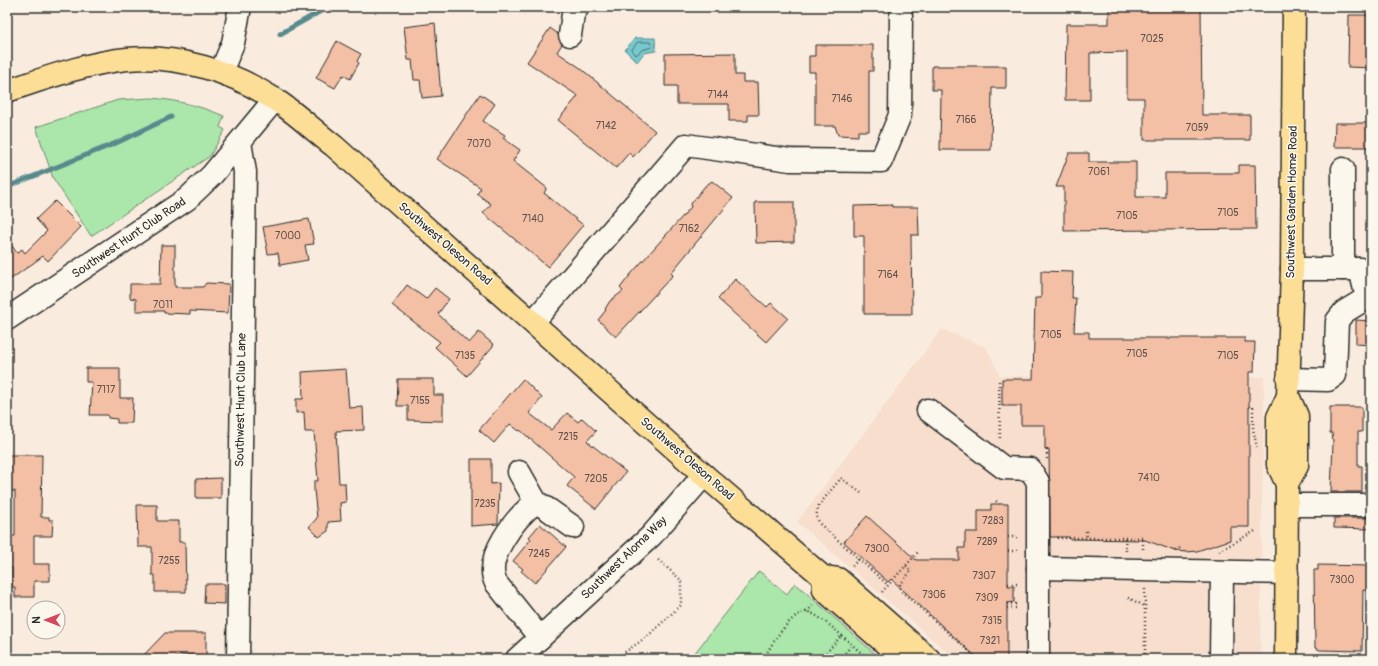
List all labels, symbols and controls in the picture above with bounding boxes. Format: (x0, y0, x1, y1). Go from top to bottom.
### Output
house number: 7025 (1140, 33, 1164, 45)
house number: 7144 (708, 89, 729, 101)
house number: 7146 (832, 93, 853, 105)
house number: 7166 (956, 114, 977, 126)
house number: 7142 (596, 120, 617, 132)
house number: 7059 (1186, 122, 1208, 134)
street label: Southwest Garden Home Road (1283, 125, 1301, 279)
house number: 7070 (467, 138, 491, 150)
house number: 7061 (1088, 166, 1110, 178)
street label: Southwest Hunt Club Road (69, 194, 189, 282)
street label: Southwest Oleson Road (395, 199, 495, 289)
house number: 7105 (1217, 207, 1239, 219)
house number: 7105 (1116, 210, 1138, 222)
house number: 7140 (522, 213, 544, 225)
house number: 7162 (679, 223, 700, 235)
house number: 7000 (275, 230, 301, 242)
house number: 7164 (878, 269, 899, 281)
house number: 7011 (153, 299, 173, 311)
house number: 7105 (1040, 329, 1062, 341)
street label: Southwest Hunt Club Lane (232, 333, 250, 467)
house number: 7105 (1126, 348, 1148, 360)
house number: 7135 (455, 350, 475, 362)
house number: 7105 (1217, 350, 1239, 362)
house number: 7117 (97, 384, 116, 396)
house number: 7155 (410, 395, 430, 407)
street label: Southwest Oleson Road (637, 414, 737, 504)
house number: 7215 (558, 431, 578, 443)
house number: 7410 (1138, 472, 1160, 484)
house number: 7205 (584, 473, 608, 485)
house number: 7235 (474, 498, 496, 510)
street label: Southwest Aloma Way (578, 513, 670, 603)
house number: 7283 (982, 515, 1004, 527)
house number: 7289 (976, 536, 998, 548)
house number: 7300 (865, 543, 889, 555)
house number: 7245 (528, 548, 550, 560)
house number: 7255 (158, 555, 180, 567)
house number: 7307 (973, 570, 996, 582)
house number: 7300 (1330, 574, 1354, 586)
house number: 7306 (922, 589, 946, 601)
house number: 7309 (976, 592, 998, 604)
north arrow (26, 600, 66, 640)
house number: 7315 (982, 615, 1002, 627)
text: N (30, 616, 43, 624)
house number: 7321 (980, 635, 1000, 647)

